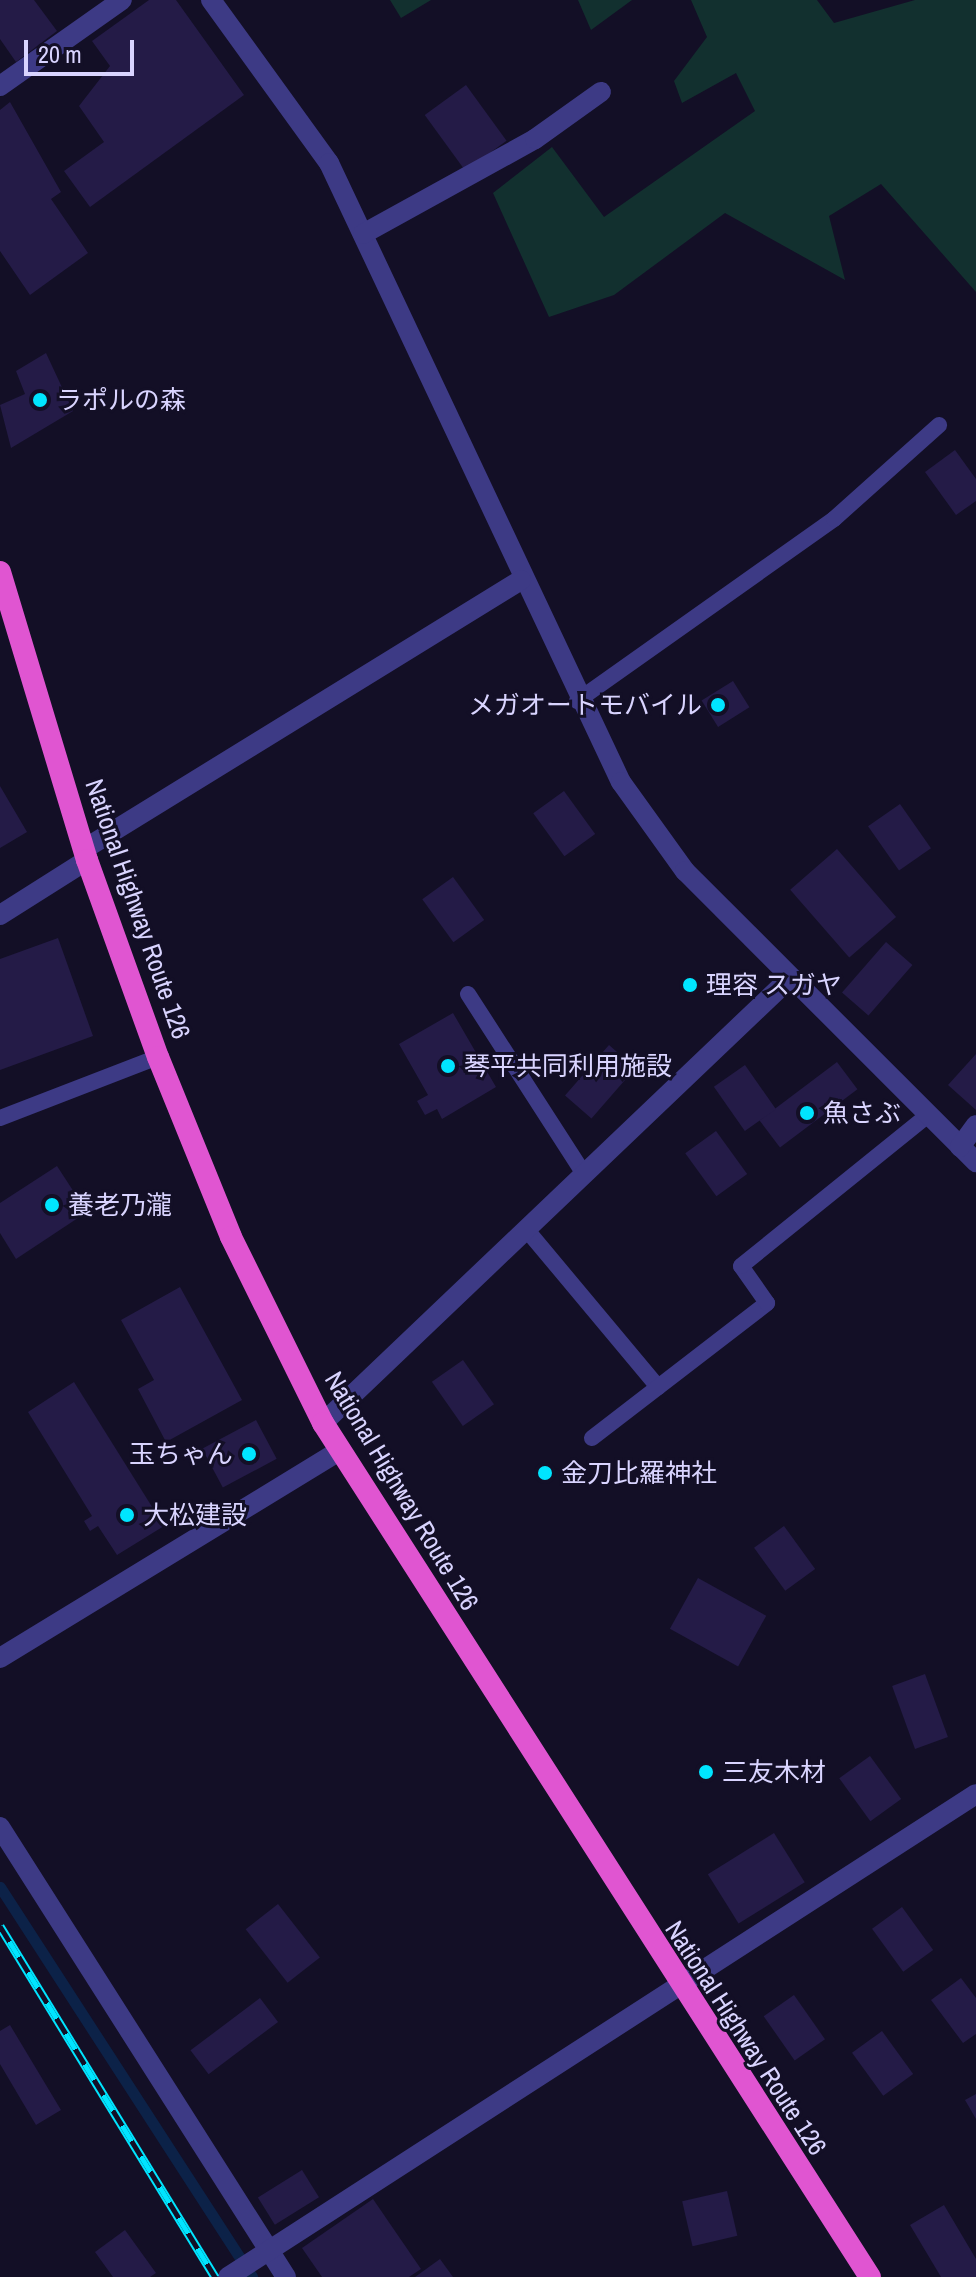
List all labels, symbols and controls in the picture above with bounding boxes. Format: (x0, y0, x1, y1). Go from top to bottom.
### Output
scale bar (28, 24, 138, 74)
text: 20 m (38, 38, 82, 70)
place label: ラポルの森 (56, 384, 186, 416)
marker: ラポルの森 (31, 391, 49, 409)
place label: メガオートモバイル (468, 689, 702, 721)
marker: メガオートモバイル (709, 696, 727, 714)
street label: National Highway Route 126 (79, 775, 197, 1043)
place label: 理容 スガヤ (706, 969, 842, 1001)
marker: 理容 スガヤ (681, 976, 699, 994)
place label: 琴平共同利用施設 (464, 1050, 672, 1082)
marker: 琴平共同利用施設 (439, 1057, 457, 1075)
place label: 魚さぶ (823, 1097, 901, 1129)
marker: 魚さぶ (798, 1104, 816, 1122)
place label: 養老乃瀧 (68, 1189, 172, 1221)
marker: 養老乃瀧 (43, 1196, 61, 1214)
street label: National Highway Route 126 (318, 1366, 486, 1616)
place label: 玉ちゃん (129, 1438, 233, 1470)
marker: 玉ちゃん (240, 1445, 258, 1463)
place label: 金刀比羅神社 (561, 1457, 717, 1489)
marker: 金刀比羅神社 (536, 1464, 554, 1482)
place label: 大松建設 (143, 1499, 247, 1531)
marker: 大松建設 (118, 1506, 136, 1524)
place label: 三友木材 (722, 1756, 826, 1788)
marker: 三友木材 (697, 1763, 715, 1781)
street label: National Highway Route 126 (659, 1915, 833, 2161)

